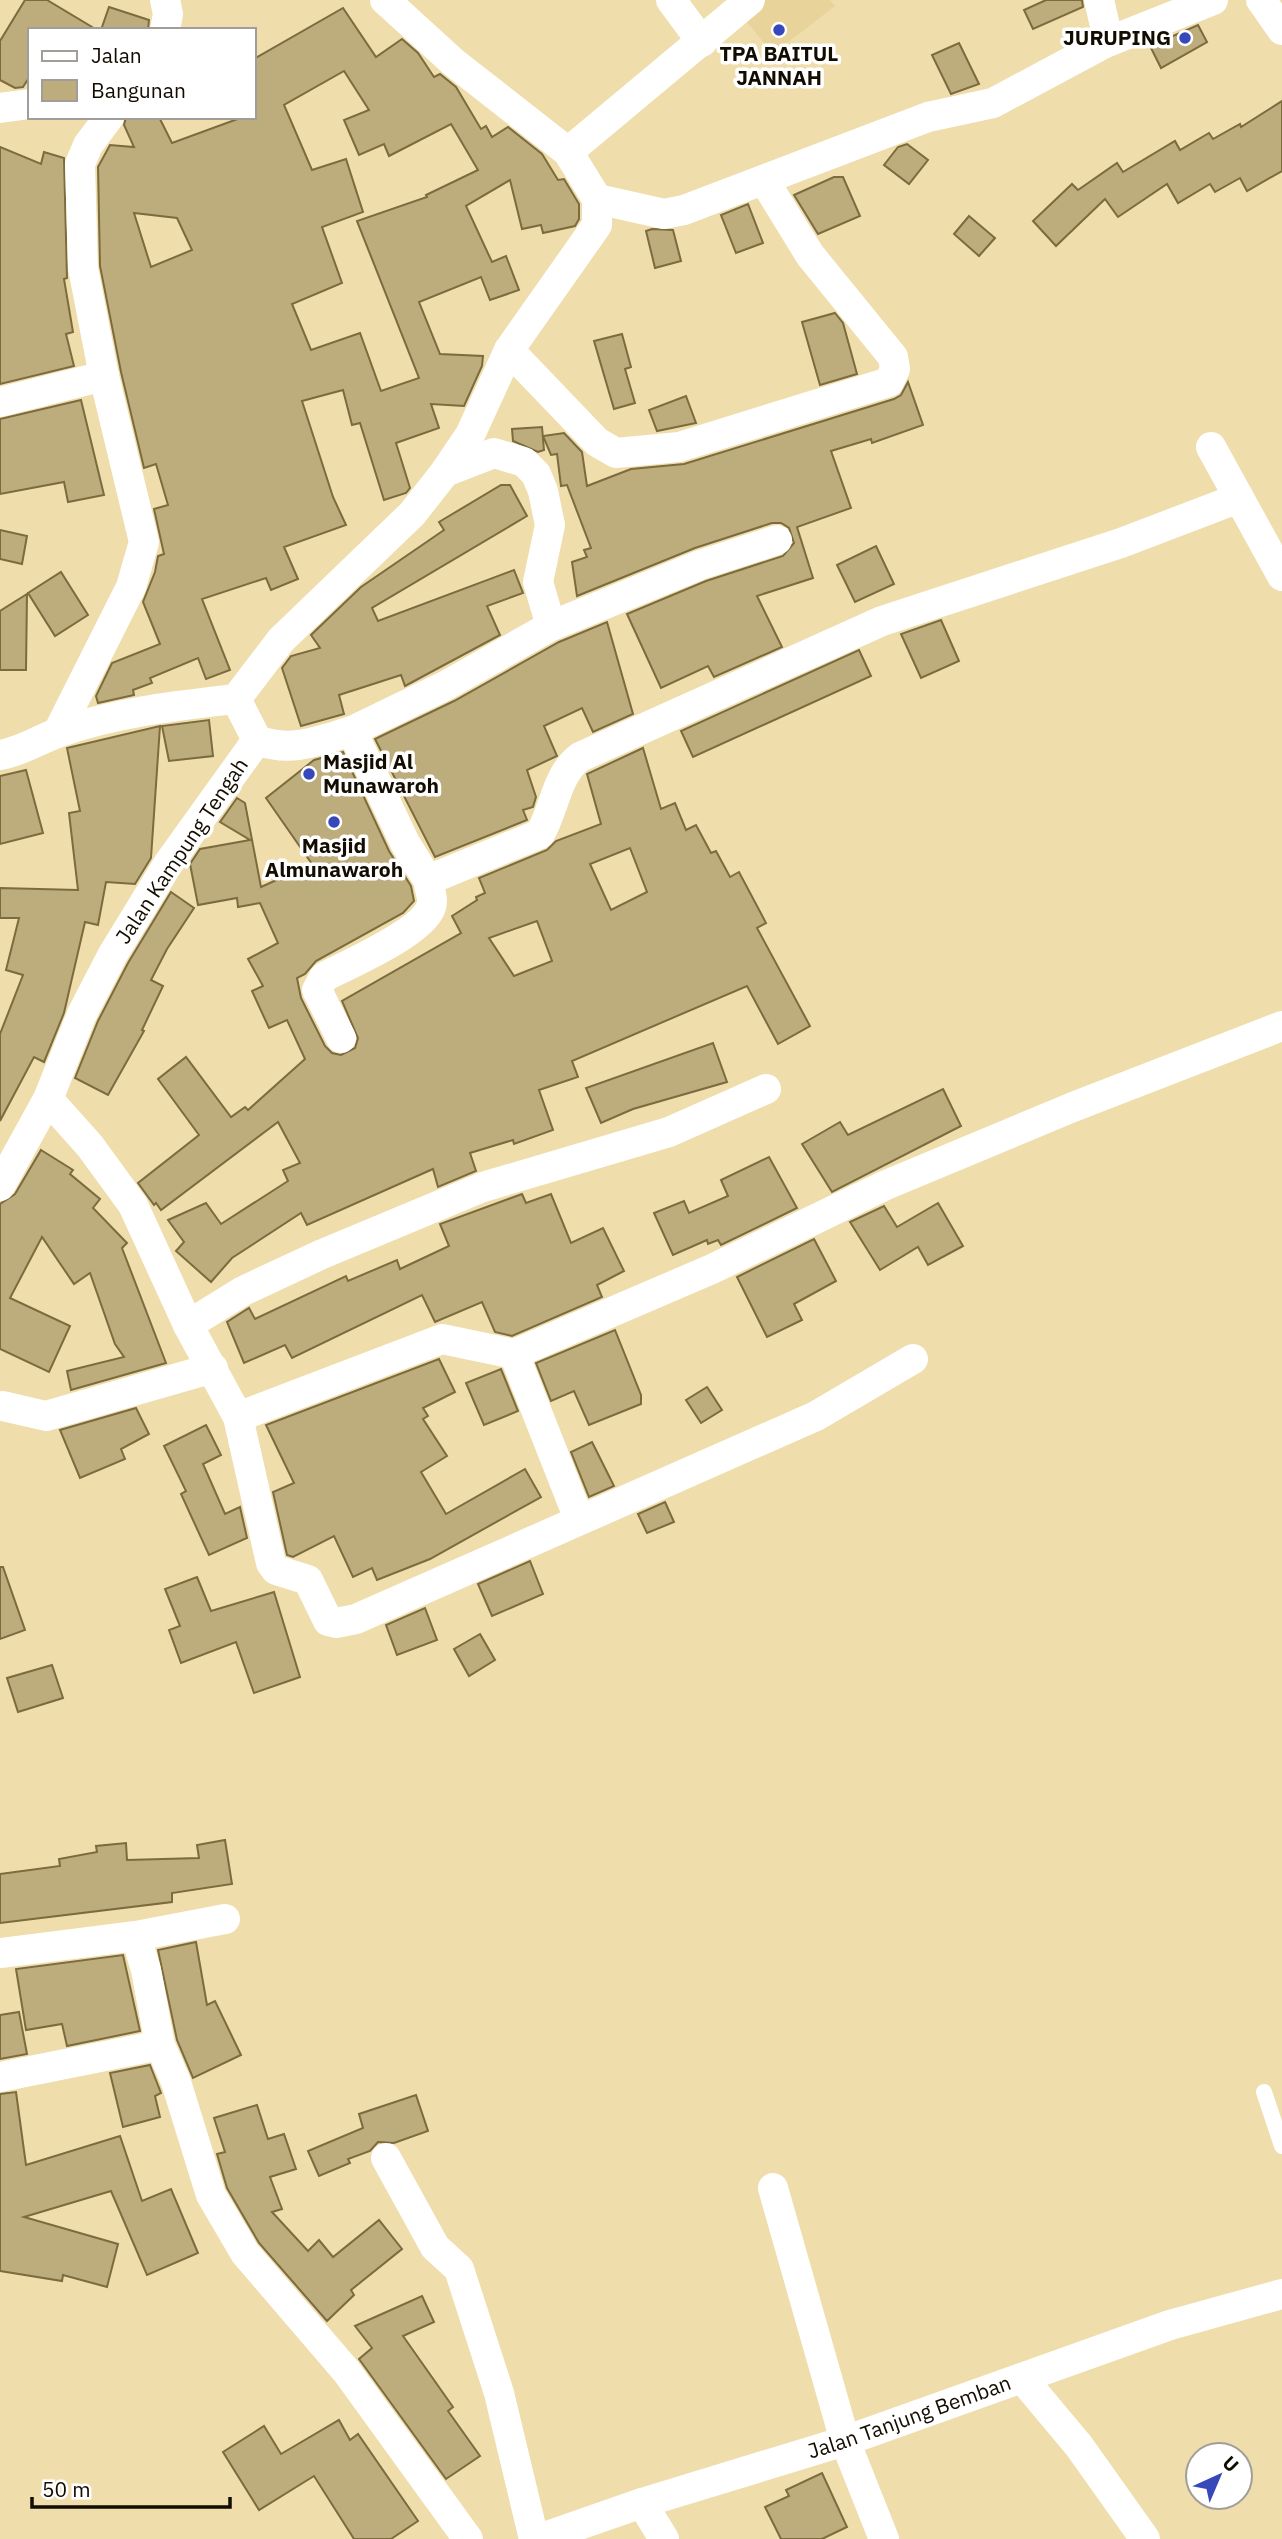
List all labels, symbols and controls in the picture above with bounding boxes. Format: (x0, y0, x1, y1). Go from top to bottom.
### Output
marker: TPA BAITUL JANNAH (771, 22, 787, 38)
place label: JURUPING (1063, 23, 1171, 51)
legend (28, 28, 256, 119)
marker: JURUPING (1177, 30, 1193, 46)
place label: TPA BAITUL JANNAH (720, 39, 838, 91)
text: Jalan (91, 41, 142, 69)
text: Bangunan (91, 76, 186, 104)
place label: Masjid Al Munawaroh (323, 747, 439, 799)
street label: Jalan Kampung Tengah (108, 752, 254, 949)
marker: Masjid Al Munawaroh (301, 766, 317, 782)
marker: Masjid Almunawaroh (326, 814, 342, 830)
place label: Masjid Almunawaroh (265, 831, 403, 883)
street label: Jalan Tanjung Bemban (804, 2368, 1015, 2465)
north arrow (1184, 2441, 1254, 2511)
text: U (1218, 2451, 1244, 2477)
scale bar (32, 2466, 229, 2510)
text: 50 m (42, 2475, 91, 2503)

